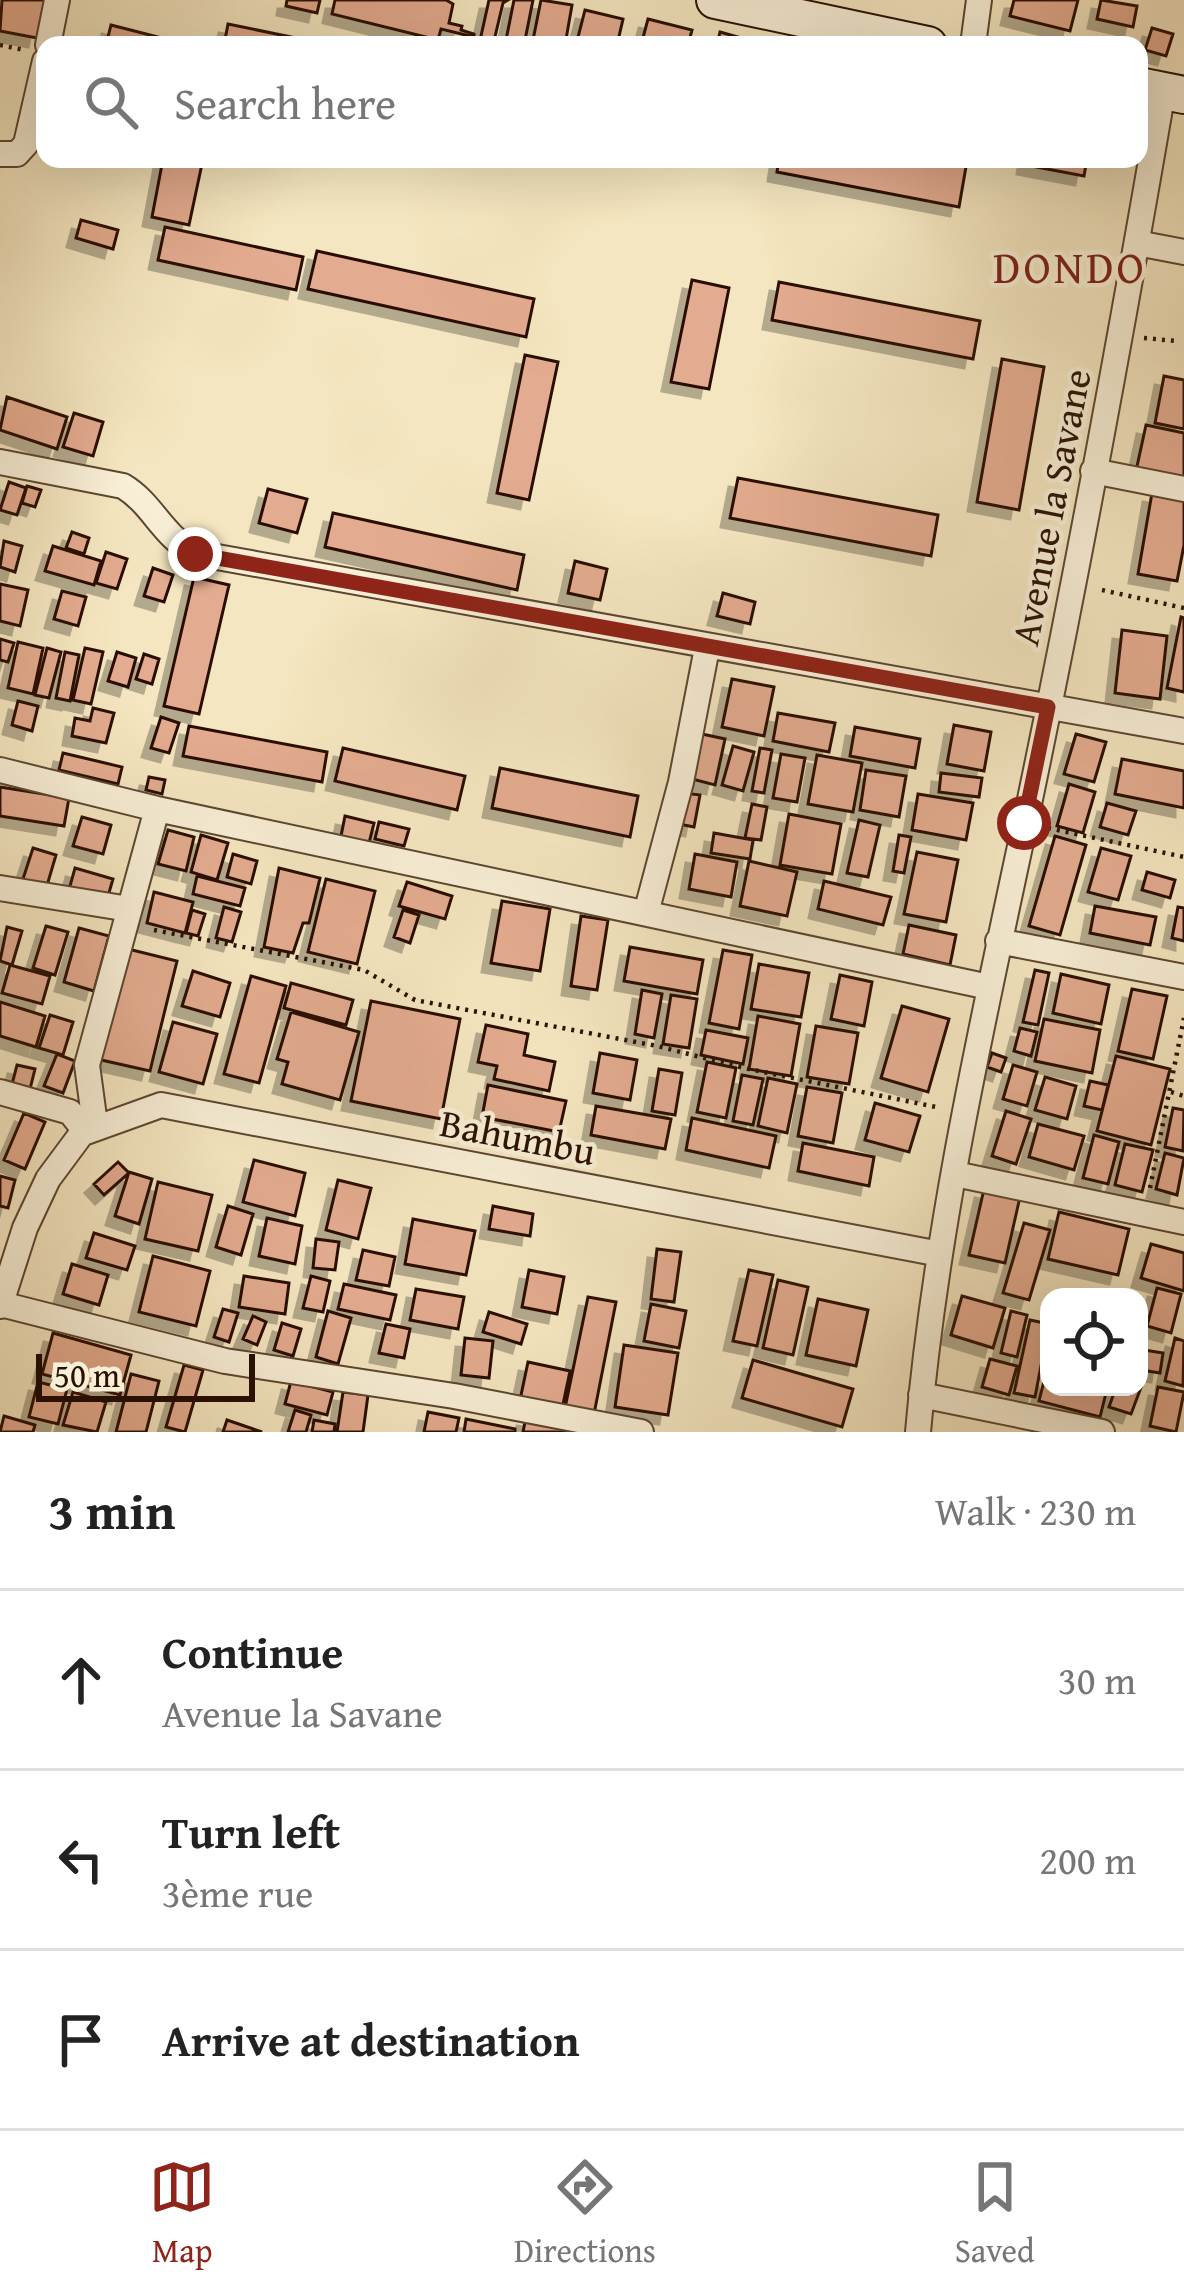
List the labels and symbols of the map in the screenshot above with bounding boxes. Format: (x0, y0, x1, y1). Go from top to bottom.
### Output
district label: DONDO (993, 234, 1147, 299)
street label: Avenue la Savane (995, 364, 1105, 650)
route end (168, 527, 222, 581)
route start (997, 796, 1051, 850)
street label: Bahumbu (436, 1093, 600, 1179)
scale bar (36, 1348, 255, 1401)

